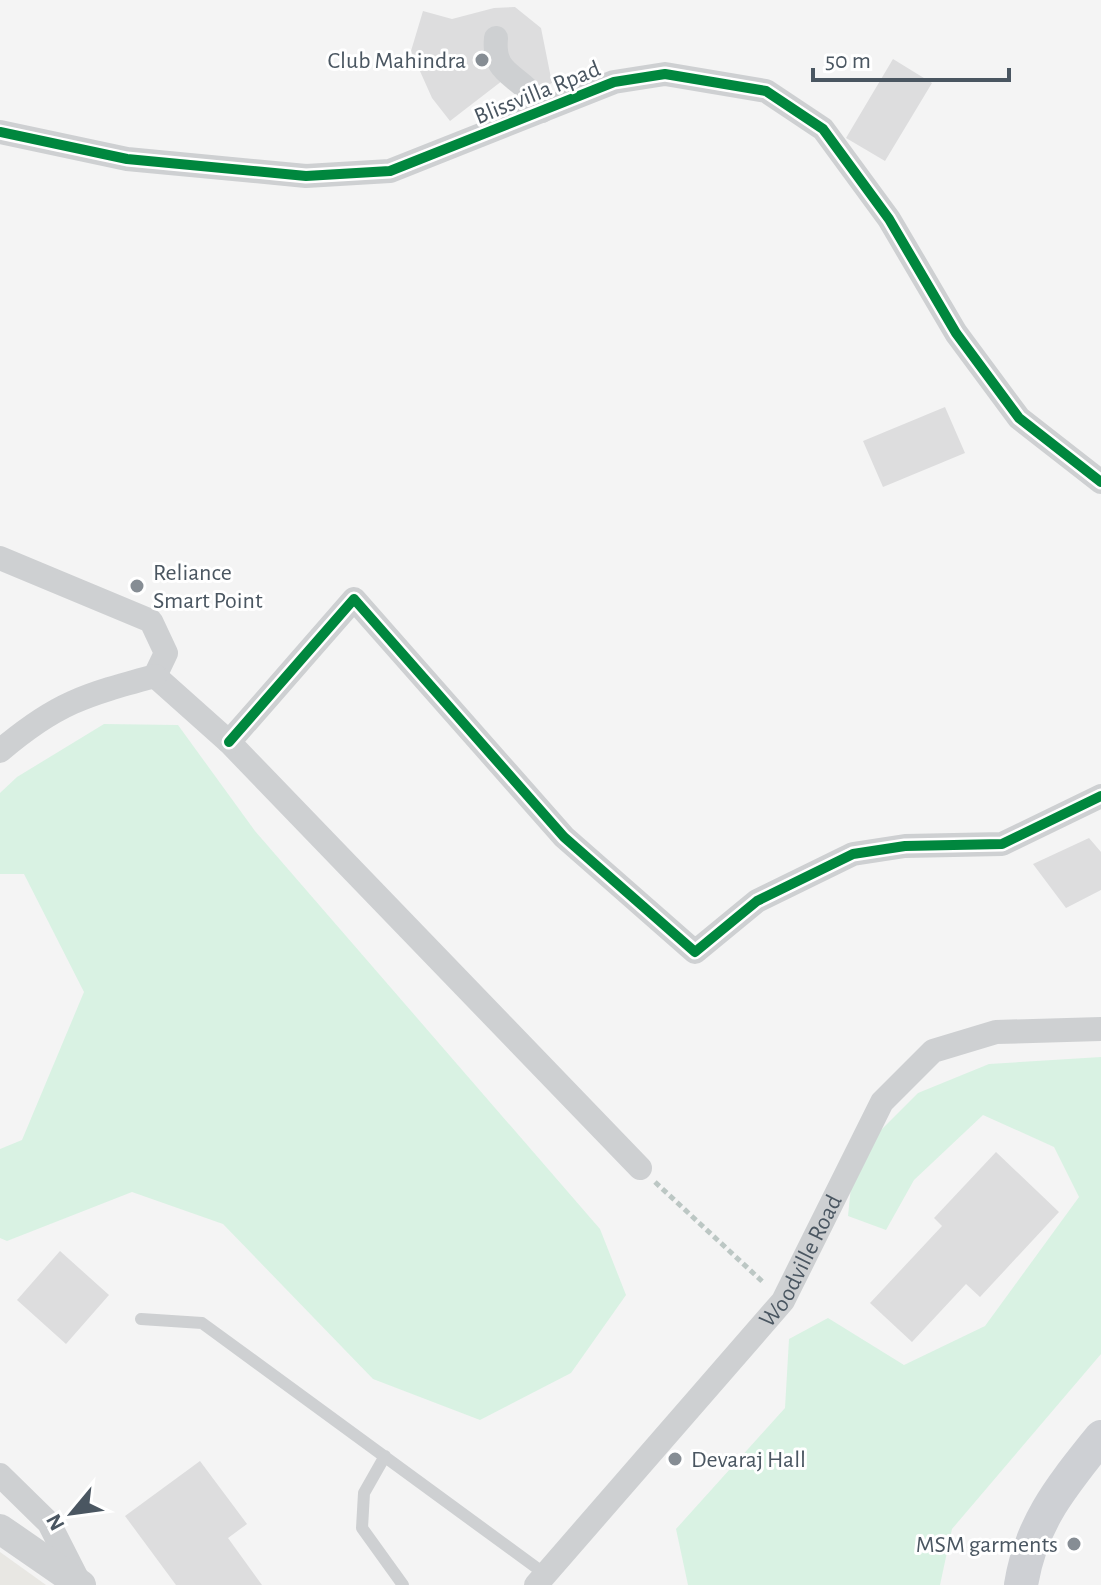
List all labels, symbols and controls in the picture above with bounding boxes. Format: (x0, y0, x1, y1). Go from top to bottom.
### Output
scale bar (813, 32, 1009, 82)
place label: Club Mahindra (328, 49, 466, 73)
text: 50 m (825, 49, 871, 73)
marker: Club Mahindra (473, 51, 491, 69)
street label: Blissvilla Rpad (471, 57, 604, 129)
place label: Reliance Smart Point (153, 561, 263, 613)
marker: Reliance Smart Point (128, 577, 146, 595)
street label: Woodville Road (755, 1191, 847, 1332)
place label: Devaraj Hall (691, 1448, 806, 1472)
marker: Devaraj Hall (666, 1450, 684, 1468)
north arrow (32, 1473, 112, 1553)
text: N (42, 1510, 69, 1534)
place label: MSM garments (916, 1533, 1058, 1557)
marker: MSM garments (1065, 1535, 1083, 1553)

